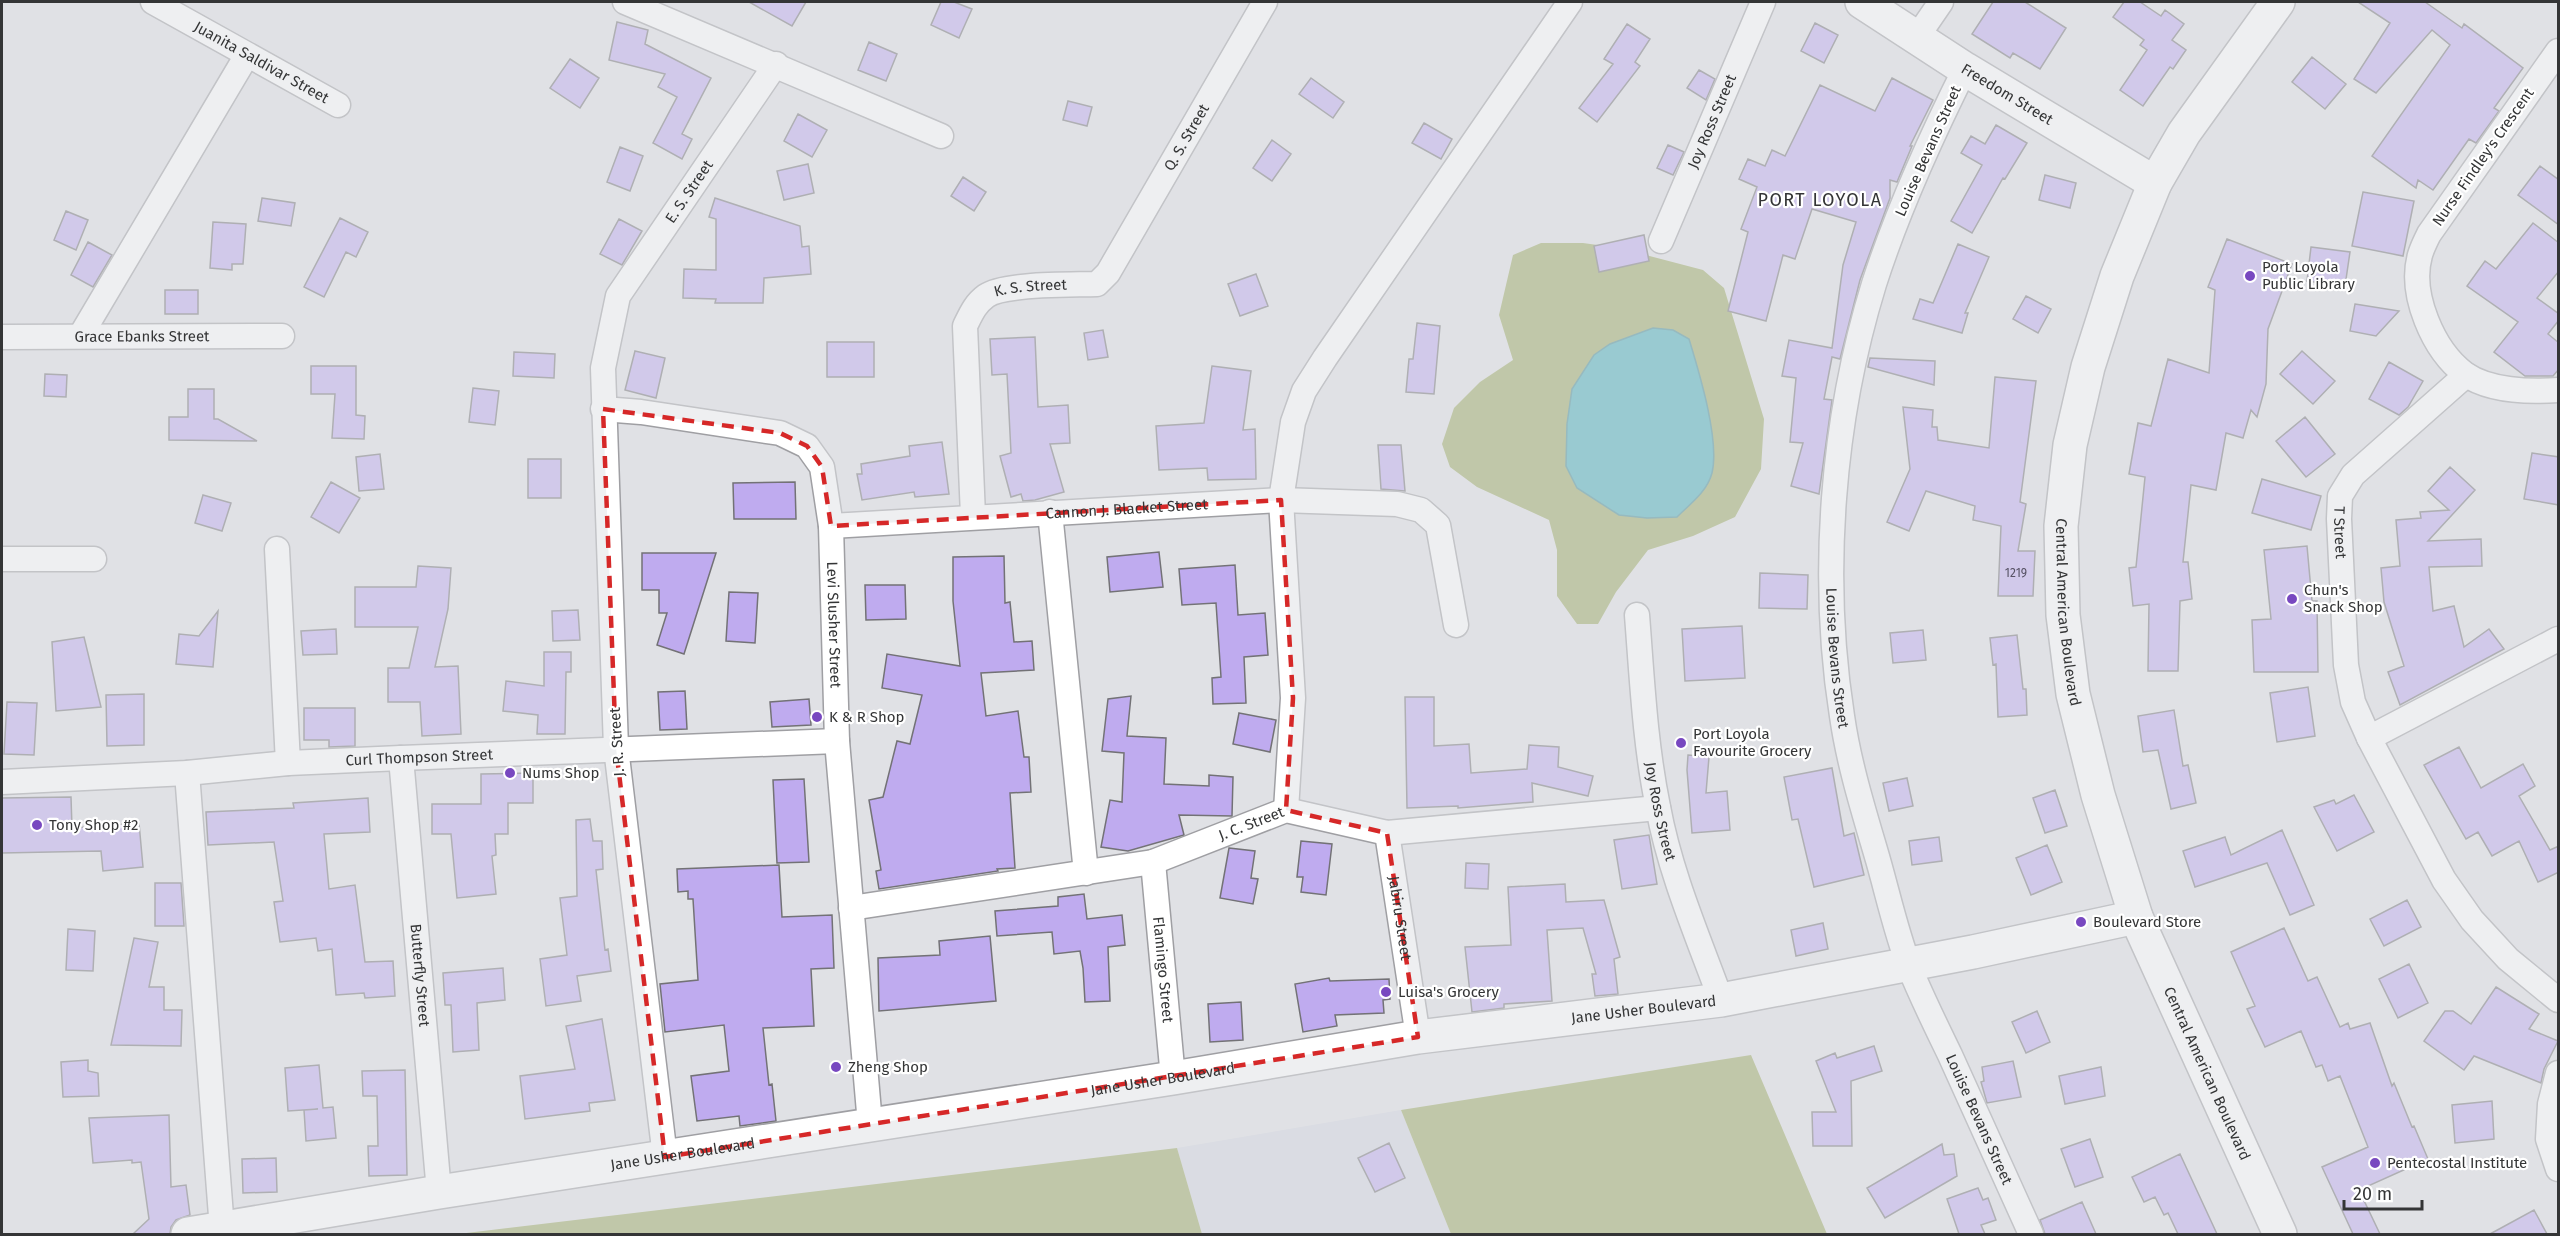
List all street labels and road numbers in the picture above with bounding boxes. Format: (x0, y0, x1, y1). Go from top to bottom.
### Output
street label: Juanita Saldivar Street (191, 18, 332, 107)
street label: Freedom Street (1958, 60, 2057, 129)
street label: Joy Ross Street (1684, 71, 1740, 171)
street label: Louise Bevans Street (1891, 82, 1965, 219)
street label: Nurse Findley's Crescent (2428, 84, 2538, 229)
street label: Q. S. Street (1160, 100, 1213, 174)
street label: E. S. Street (661, 156, 717, 226)
street label: K. S. Street (992, 276, 1068, 301)
street label: Grace Ebanks Street (74, 327, 210, 346)
street label: Cannon J. Blacket Street (1045, 495, 1209, 523)
street label: T Street (2330, 506, 2350, 560)
street label: Central American Boulevard (2052, 517, 2085, 708)
street label: Levi Slusher Street (823, 561, 845, 689)
street label: Louise Bevans Street (1822, 587, 1853, 730)
street label: J. R. Street (606, 706, 628, 777)
street label: Curl Thompson Street (345, 745, 494, 769)
street label: Joy Ross Street (1641, 761, 1680, 864)
street label: J. C. Street (1216, 802, 1287, 845)
street label: Jabiru Street (1385, 875, 1415, 962)
street label: Flamingo Street (1149, 916, 1177, 1024)
street label: Butterfly Street (407, 923, 434, 1028)
street label: Central American Boulevard (2160, 984, 2254, 1163)
street label: Jane Usher Boulevard (1570, 992, 1717, 1027)
street label: Louise Bevans Street (1942, 1051, 2017, 1188)
street label: Jane Usher Boulevard (1089, 1059, 1236, 1100)
street label: Jane Usher Boulevard (609, 1134, 756, 1174)

